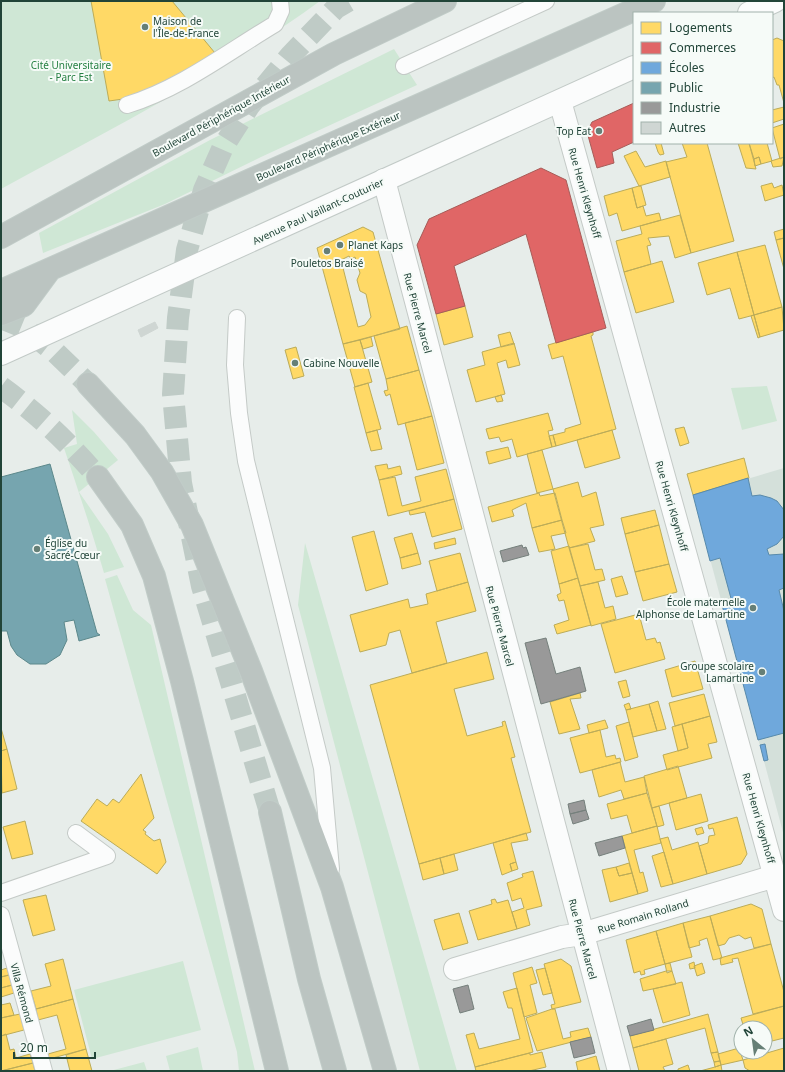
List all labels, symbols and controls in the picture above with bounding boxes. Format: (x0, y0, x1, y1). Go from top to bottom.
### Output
legend (633, 12, 773, 144)
place label: Maison de l'Île-de-France (153, 14, 219, 40)
text: Logements (669, 19, 732, 36)
marker: Maison de l'Île-de-France (140, 22, 150, 32)
text: Commerces (669, 39, 736, 56)
park label: Cité Universitaire - Parc Est (31, 58, 112, 84)
text: Écoles (669, 59, 705, 76)
street label: Boulevard Périphérique Intérieur (150, 72, 292, 160)
text: Public (669, 79, 703, 96)
text: Industrie (669, 99, 720, 116)
street label: Boulevard Périphérique Extérieur (254, 108, 402, 184)
text: Autres (669, 119, 706, 136)
place label: Top Eat (557, 124, 591, 138)
marker: Top Eat (594, 126, 604, 136)
street label: Rue Henri Kleynhoff (565, 146, 605, 241)
street label: Avenue Paul Vaillant-Couturier (250, 174, 386, 248)
place label: Planet Kaps (348, 238, 403, 252)
marker: Planet Kaps (335, 240, 345, 250)
marker: Pouletos Braisé (322, 246, 332, 256)
place label: Pouletos Braisé (291, 256, 364, 270)
street label: Rue Pierre Marcel (401, 271, 435, 355)
place label: Cabine Nouvelle (303, 356, 380, 370)
marker: Cabine Nouvelle (290, 358, 300, 368)
street label: Rue Henri Kleynhoff (652, 459, 692, 554)
place label: Église du Sacré-Cœur (45, 536, 100, 562)
marker: Église du Sacré-Cœur (32, 544, 42, 554)
street label: Rue Pierre Marcel (483, 584, 517, 668)
place label: École maternelle Alphonse de Lamartine (636, 595, 745, 621)
marker: École maternelle Alphonse de Lamartine (748, 603, 758, 613)
place label: Groupe scolaire Lamartine (680, 659, 754, 685)
marker: Groupe scolaire Lamartine (757, 667, 767, 677)
street label: Rue Henri Kleynhoff (739, 771, 779, 866)
street label: Rue Romain Rolland (596, 895, 690, 937)
street label: Rue Pierre Marcel (566, 897, 600, 981)
street label: Villa Rémond (7, 961, 37, 1025)
north arrow (733, 1020, 773, 1060)
text: N (740, 1022, 755, 1040)
scale bar (14, 1034, 95, 1060)
text: 20 m (20, 1039, 48, 1056)

